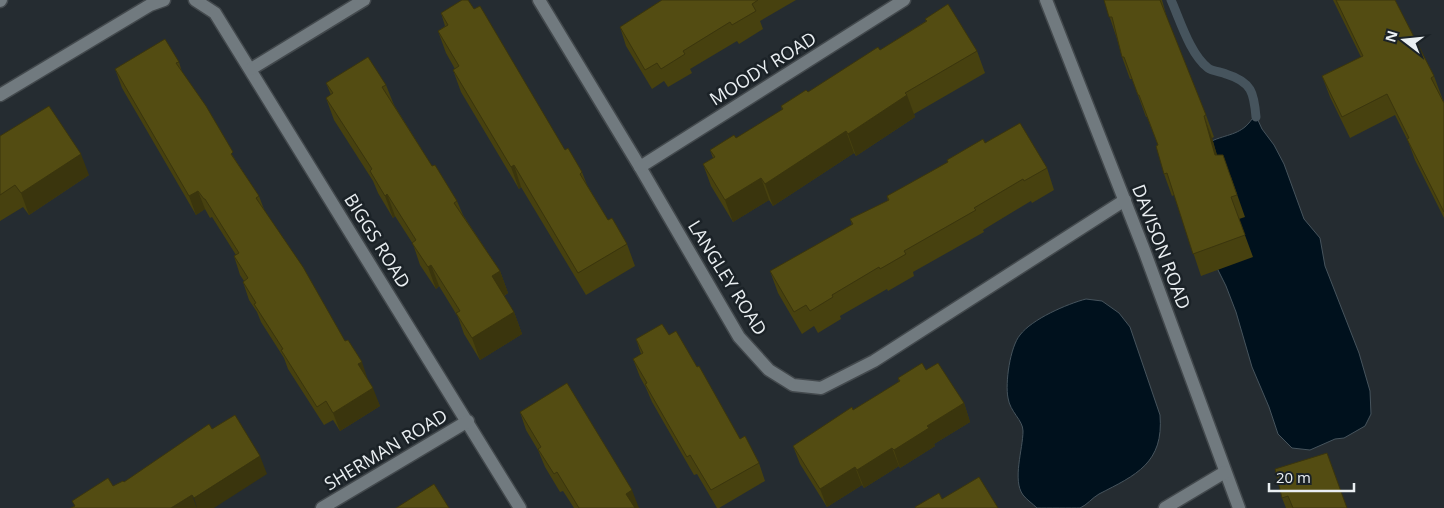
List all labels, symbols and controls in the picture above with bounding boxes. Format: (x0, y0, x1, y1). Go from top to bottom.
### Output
north arrow (1379, 15, 1429, 65)
street label: MOODY ROAD (705, 26, 820, 111)
text: N (1380, 28, 1402, 44)
street label: DAVISON ROAD (1127, 181, 1197, 312)
street label: BIGGS ROAD (339, 189, 416, 292)
street label: LANGLEY ROAD (683, 216, 773, 339)
street label: SHERMAN ROAD (319, 403, 451, 495)
scale bar (1269, 460, 1354, 492)
text: 20 m (1276, 467, 1311, 487)

